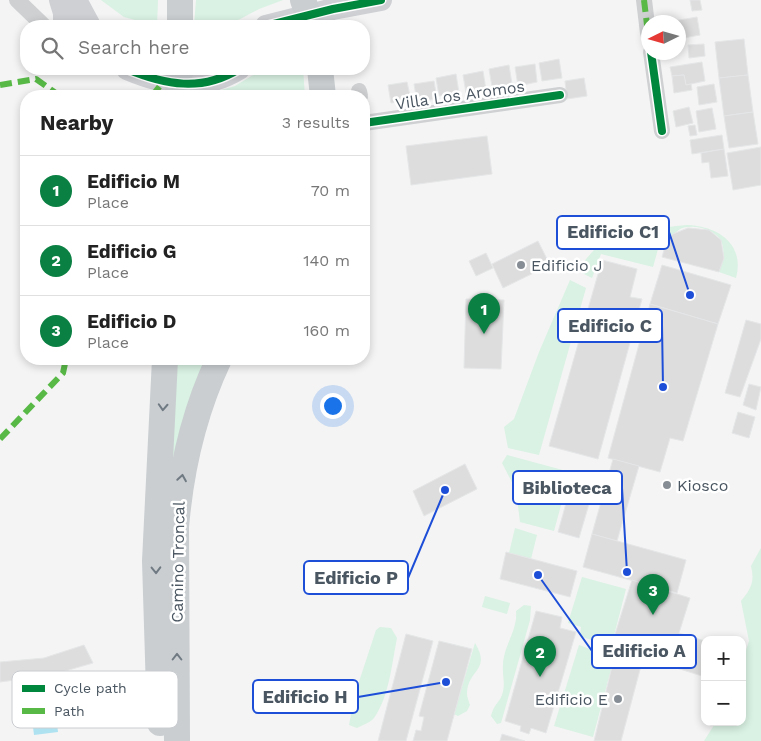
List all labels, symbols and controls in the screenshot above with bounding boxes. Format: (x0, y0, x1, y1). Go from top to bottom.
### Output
north arrow (641, 15, 686, 60)
search box (20, 20, 370, 75)
icon: search (38, 34, 66, 62)
text: Search here (78, 36, 189, 59)
street label: Villa Los Aromos (394, 77, 526, 113)
text: Nearby (40, 110, 113, 135)
text: 3 results (282, 113, 350, 132)
text: Edificio M (87, 170, 180, 193)
text: 1 (53, 181, 59, 200)
text: 70 m (311, 181, 350, 200)
text: Place (87, 193, 129, 212)
callout: Edificio C1 (557, 216, 669, 249)
text: Edificio C1 (567, 221, 659, 242)
text: Edificio G (87, 240, 177, 263)
text: 2 (51, 251, 61, 270)
text: 140 m (303, 251, 350, 270)
place label: Edificio J (531, 256, 603, 275)
marker: Edificio J (515, 259, 527, 271)
text: Place (87, 263, 129, 282)
pin: 1 (468, 293, 500, 334)
callout: Edificio C (558, 309, 662, 342)
text: Edificio D (87, 310, 176, 333)
text: Edificio C (568, 315, 652, 336)
text: 3 (51, 321, 61, 340)
text: 160 m (303, 321, 350, 340)
text: Place (87, 333, 129, 352)
your location (320, 393, 346, 419)
one-way arrow (158, 404, 168, 412)
callout: Biblioteca (513, 471, 622, 504)
one-way arrow (176, 473, 187, 481)
place label: Kiosco (677, 476, 728, 495)
text: Biblioteca (522, 477, 612, 498)
marker: Kiosco (661, 479, 673, 491)
street label: Camino Troncal (167, 501, 189, 623)
callout: Edificio P (304, 561, 408, 594)
one-way arrow (150, 566, 161, 574)
text: Edificio P (314, 567, 398, 588)
pin: 3 (637, 574, 669, 615)
callout: Edificio A (592, 635, 696, 668)
pin: 2 (524, 636, 556, 677)
map controls (701, 636, 746, 726)
button: + (701, 636, 746, 681)
text: Edificio A (602, 640, 687, 661)
one-way arrow (172, 653, 182, 661)
legend (12, 671, 178, 728)
text: Cycle path (54, 680, 127, 696)
callout: Edificio H (253, 680, 358, 713)
button: − (701, 681, 746, 726)
text: Edificio H (262, 686, 348, 707)
place label: Edificio E (535, 690, 608, 709)
marker: Edificio E (612, 693, 624, 705)
text: Path (54, 703, 85, 719)

